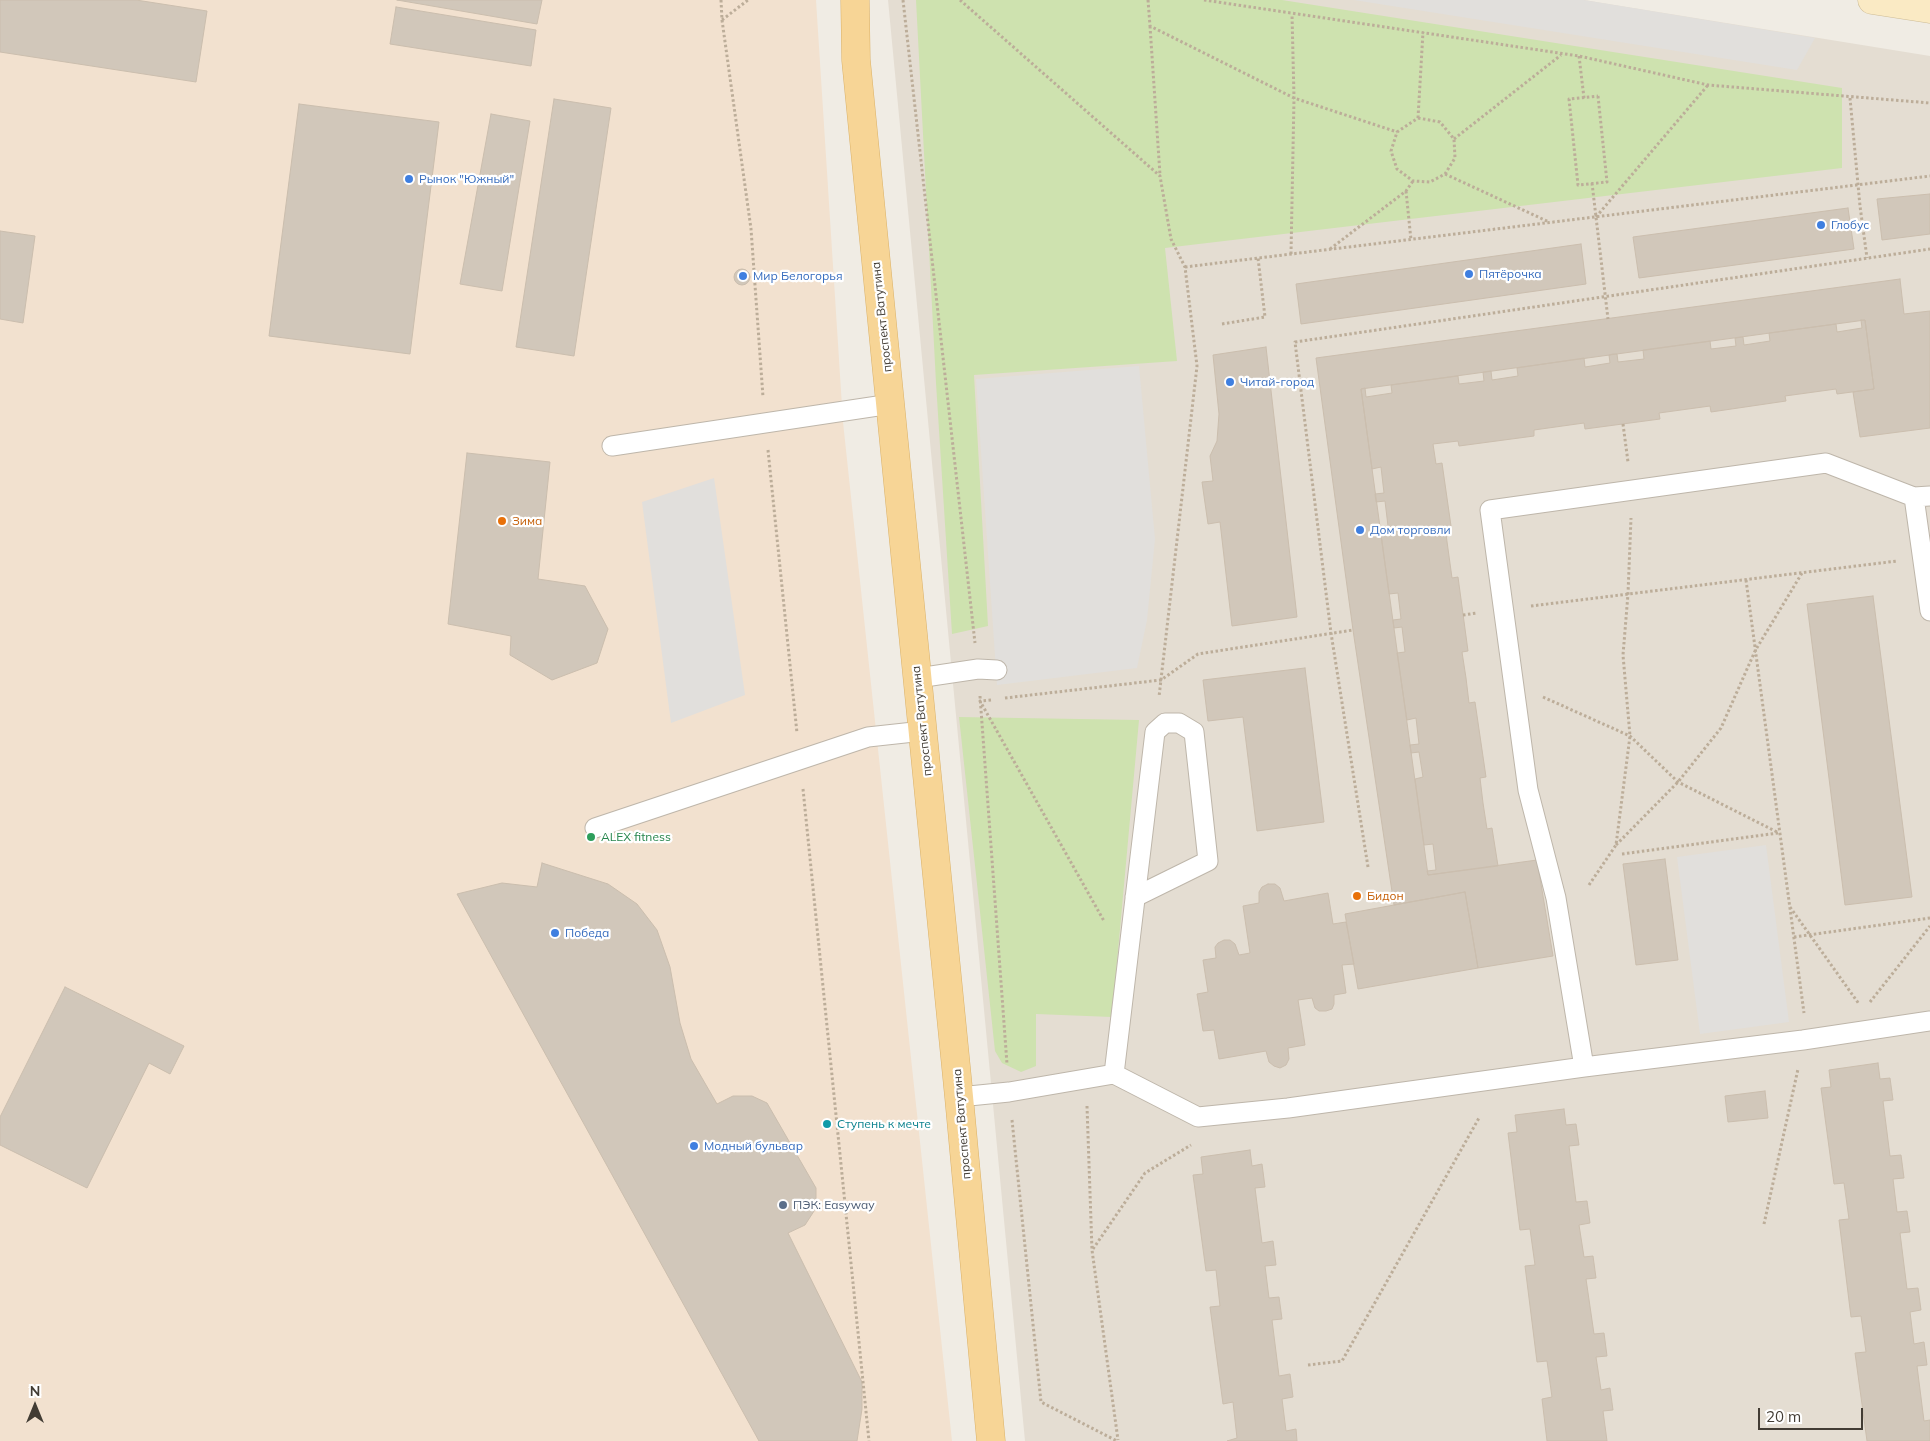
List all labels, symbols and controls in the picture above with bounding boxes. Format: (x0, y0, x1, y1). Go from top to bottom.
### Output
place label: Рынок "Южный" (419, 172, 514, 186)
marker: Рынок "Южный" (403, 173, 415, 185)
place label: Глобус (1831, 218, 1869, 232)
marker: Глобус (1815, 219, 1827, 231)
street label: проспект Ватутина (869, 261, 895, 373)
place label: Пятёрочка (1479, 267, 1542, 281)
marker: Пятёрочка (1463, 268, 1475, 280)
place label: Мир Белогорья (753, 269, 843, 283)
marker: Мир Белогорья (737, 270, 749, 282)
place label: Читай-город (1240, 375, 1314, 389)
marker: Читай-город (1224, 376, 1236, 388)
place label: Зима (512, 514, 542, 528)
marker: Зима (496, 515, 508, 527)
place label: Дом торговли (1370, 523, 1451, 537)
marker: Дом торговли (1354, 524, 1366, 536)
street label: проспект Ватутина (909, 665, 935, 777)
place label: ALEX fitness (601, 830, 671, 844)
marker: ALEX fitness (585, 831, 597, 843)
place label: Бидон (1367, 889, 1404, 903)
marker: Бидон (1351, 890, 1363, 902)
place label: Победа (565, 926, 609, 940)
marker: Победа (549, 927, 561, 939)
street label: проспект Ватутина (950, 1068, 974, 1180)
place label: Ступень к мечте (837, 1117, 931, 1131)
marker: Ступень к мечте (821, 1118, 833, 1130)
place label: Модный бульвар (704, 1139, 803, 1153)
marker: Модный бульвар (688, 1140, 700, 1152)
place label: ПЭК: Easyway (793, 1198, 875, 1212)
marker: ПЭК: Easyway (777, 1199, 789, 1211)
north arrow (10, 1381, 60, 1431)
text: N (30, 1382, 40, 1400)
scale bar (1760, 1398, 1865, 1430)
text: 20 m (1766, 1407, 1801, 1426)

